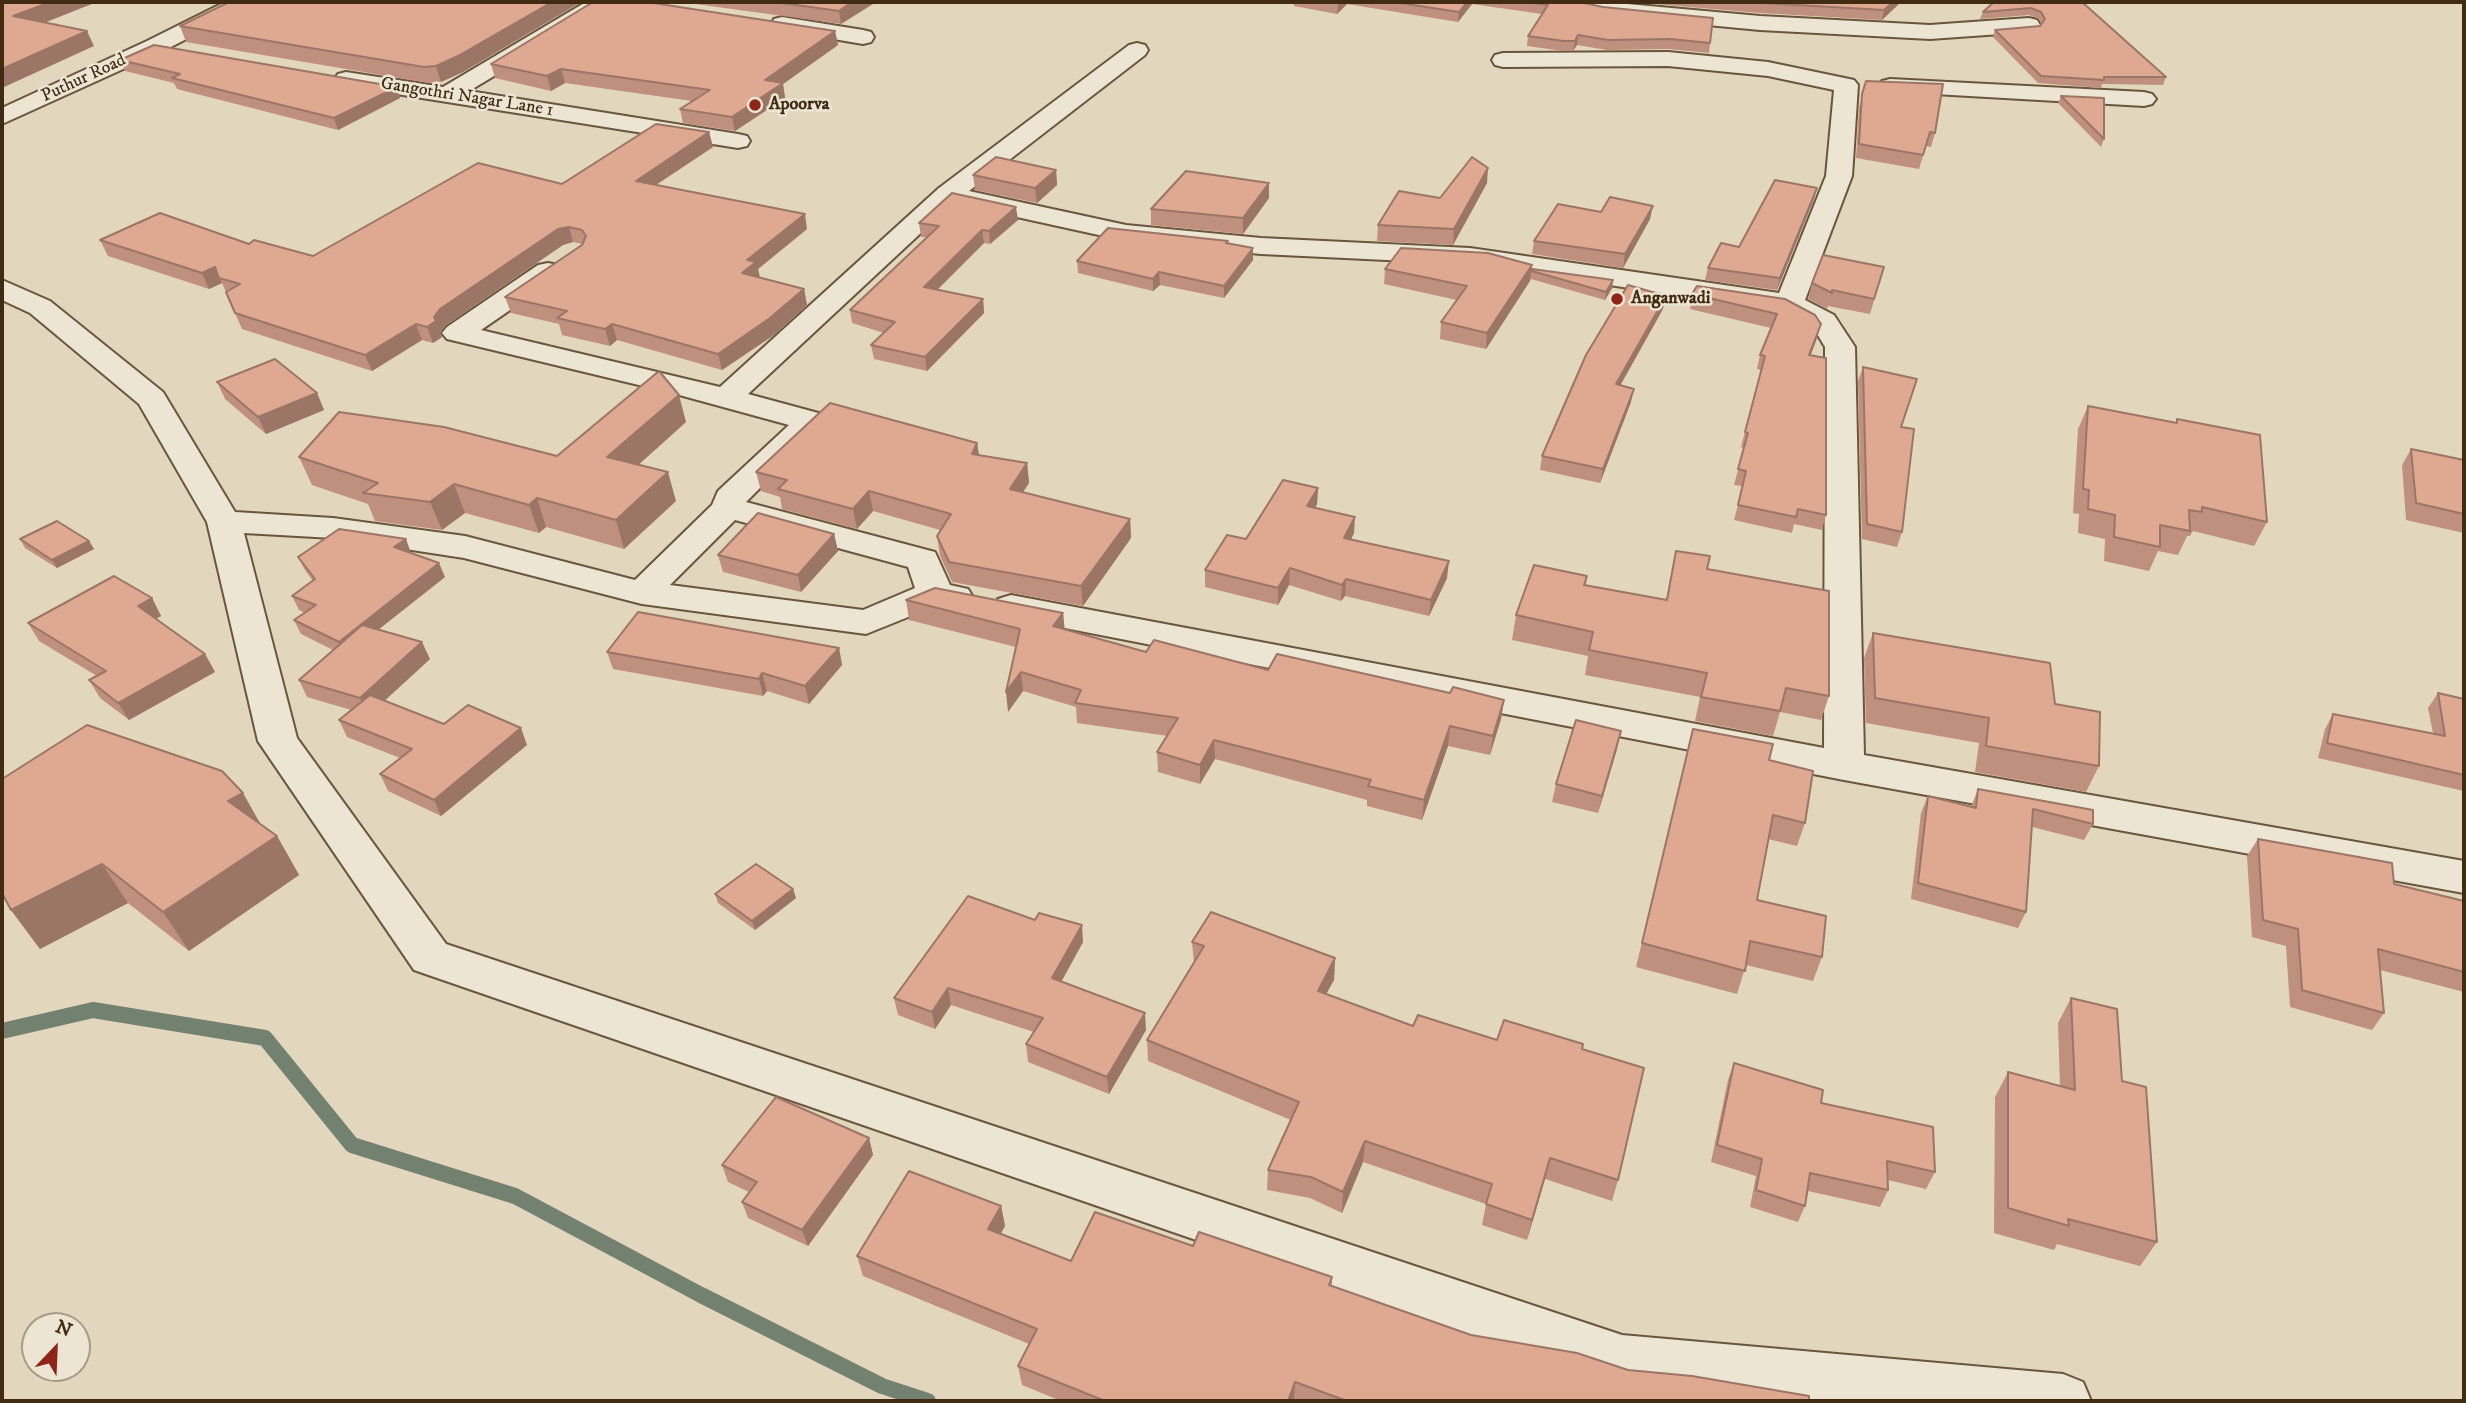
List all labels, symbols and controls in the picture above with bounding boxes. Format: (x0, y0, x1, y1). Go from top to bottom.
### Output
street label: Puthur Road (38, 50, 130, 108)
street label: Gangothri Nagar Lane 1 (379, 74, 555, 122)
place label: Apoorva (769, 94, 829, 116)
marker: Apoorva (747, 97, 763, 113)
place label: Anganwadi (1631, 288, 1710, 310)
marker: Anganwadi (1609, 291, 1625, 307)
north arrow (21, 1312, 91, 1382)
text: N (52, 1315, 75, 1343)

